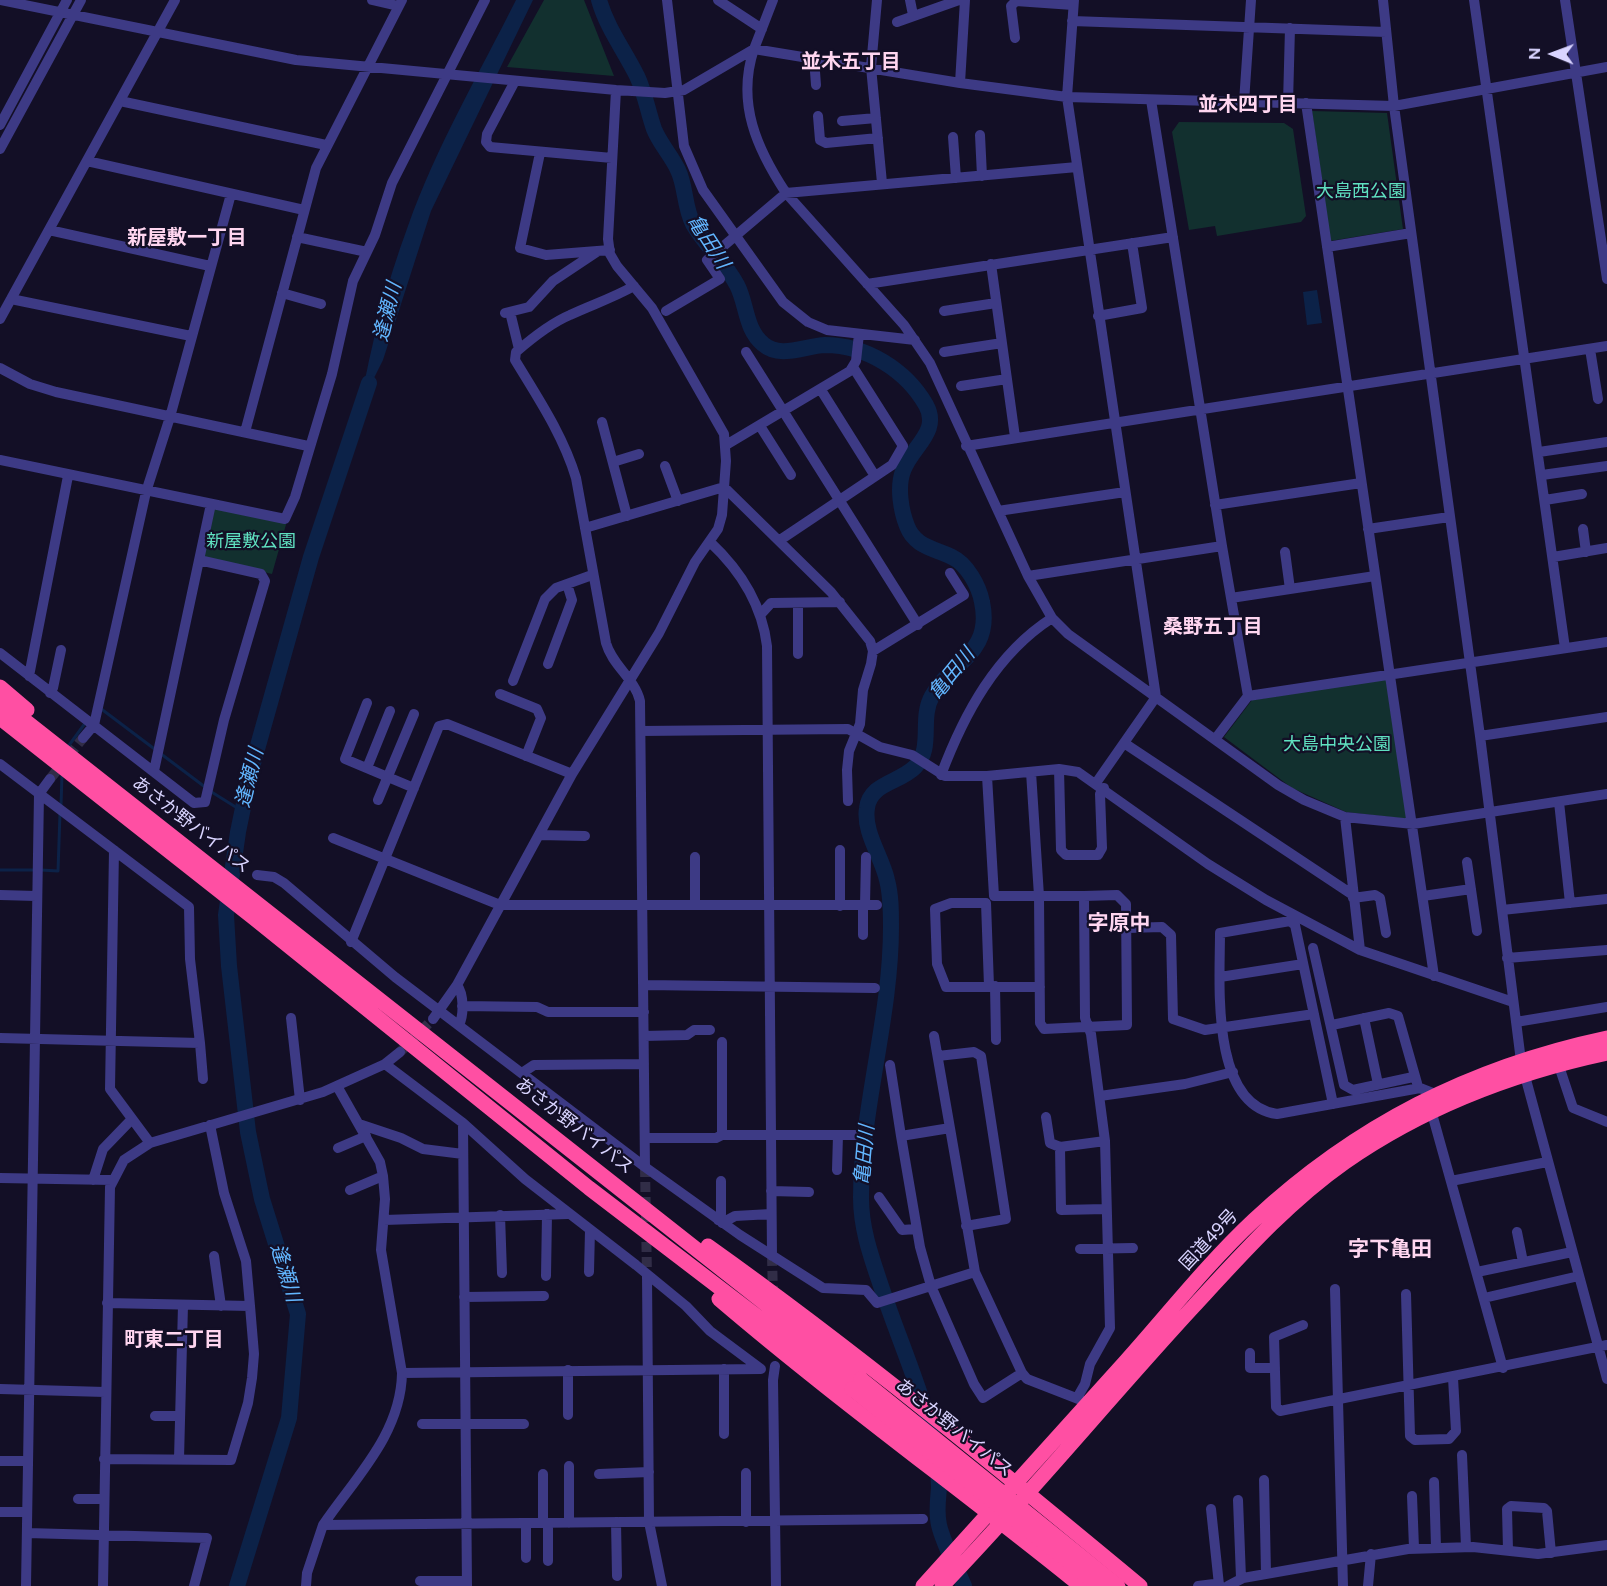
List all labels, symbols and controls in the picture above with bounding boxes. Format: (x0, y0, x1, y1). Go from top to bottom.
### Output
north arrow (1523, 24, 1583, 84)
text: N (1525, 47, 1544, 60)
district label: 並木五丁目 (801, 50, 901, 74)
district label: 並木四丁目 (1198, 93, 1298, 117)
park label: 大島西公園 (1316, 181, 1406, 203)
water label: 亀田川 (682, 210, 734, 274)
district label: 新屋敷一丁目 (127, 226, 247, 250)
water label: 逢瀬川 (369, 280, 407, 344)
park label: 新屋敷公園 (206, 531, 296, 553)
district label: 桑野五丁目 (1163, 615, 1263, 639)
water label: 亀田川 (924, 643, 980, 705)
park label: 大島中央公園 (1283, 734, 1391, 756)
water label: 逢瀬川 (231, 746, 269, 810)
street label: あさか野バイパス (128, 772, 254, 878)
district label: 字原中 (1088, 911, 1150, 937)
street label: あさか野バイパス (511, 1073, 637, 1179)
water label: 亀田川 (850, 1124, 880, 1186)
street label: 国道49号 (1175, 1205, 1243, 1275)
district label: 字下亀田 (1348, 1237, 1432, 1263)
water label: 逢瀬川 (265, 1241, 305, 1305)
district label: 町東二丁目 (124, 1328, 224, 1352)
street label: あさか野バイパス (891, 1374, 1017, 1482)

